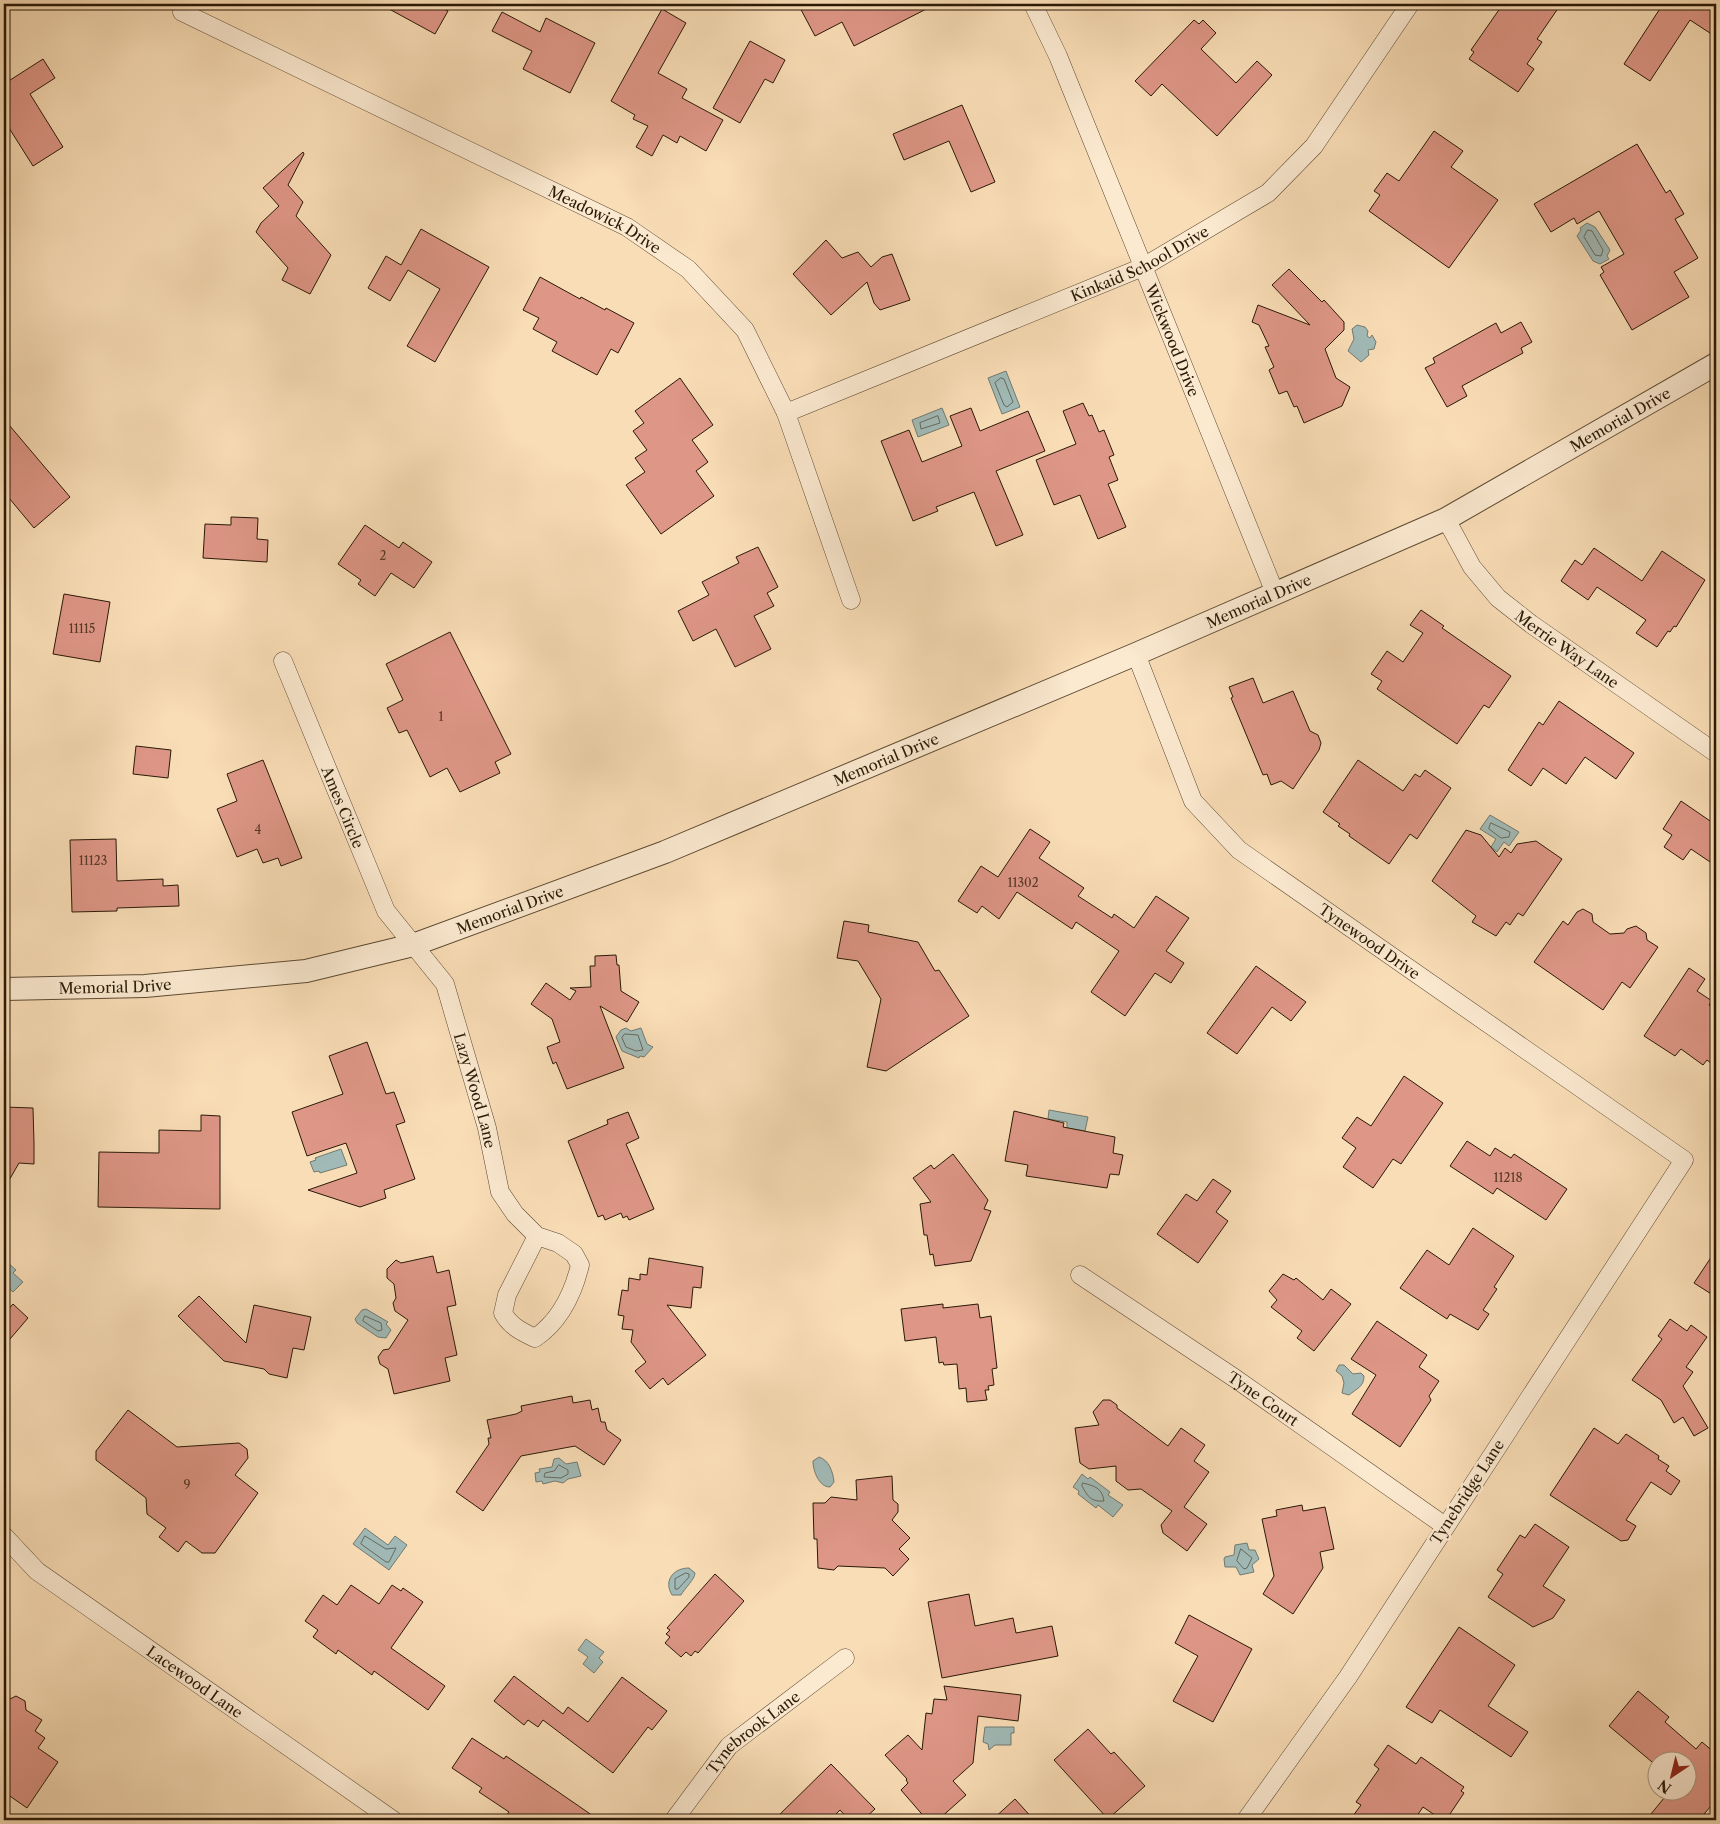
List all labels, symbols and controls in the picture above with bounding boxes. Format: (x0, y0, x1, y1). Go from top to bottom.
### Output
street label: Meadowick Drive (546, 181, 665, 257)
street label: Kinkaid School Drive (1068, 221, 1212, 305)
street label: Wickwood Drive (1141, 280, 1204, 399)
street label: Memorial Drive (1566, 383, 1673, 455)
house number: 2 (380, 548, 387, 563)
street label: Memorial Drive (1203, 569, 1314, 632)
street label: Merrie Way Lane (1512, 606, 1623, 692)
house number: 11115 (69, 621, 95, 636)
house number: 1 (438, 709, 444, 724)
street label: Memorial Drive (830, 729, 941, 790)
street label: Ames Circle (317, 762, 369, 851)
house number: 4 (255, 822, 262, 837)
house number: 11123 (79, 853, 107, 868)
house number: 11302 (1007, 875, 1039, 890)
street label: Memorial Drive (454, 881, 566, 938)
street label: Tynewood Drive (1315, 899, 1424, 983)
street label: Memorial Drive (58, 974, 172, 997)
street label: Lazy Wood Lane (450, 1031, 500, 1150)
house number: 11218 (1493, 1170, 1523, 1185)
street label: Tyne Court (1224, 1367, 1303, 1430)
street label: Tynebridge Lane (1426, 1436, 1508, 1548)
house number: 9 (183, 1477, 191, 1492)
street label: Lacewood Lane (143, 1641, 247, 1722)
street label: Tynebrook Lane (702, 1686, 803, 1778)
north arrow (1648, 1752, 1698, 1802)
text: N (1654, 1776, 1675, 1798)

